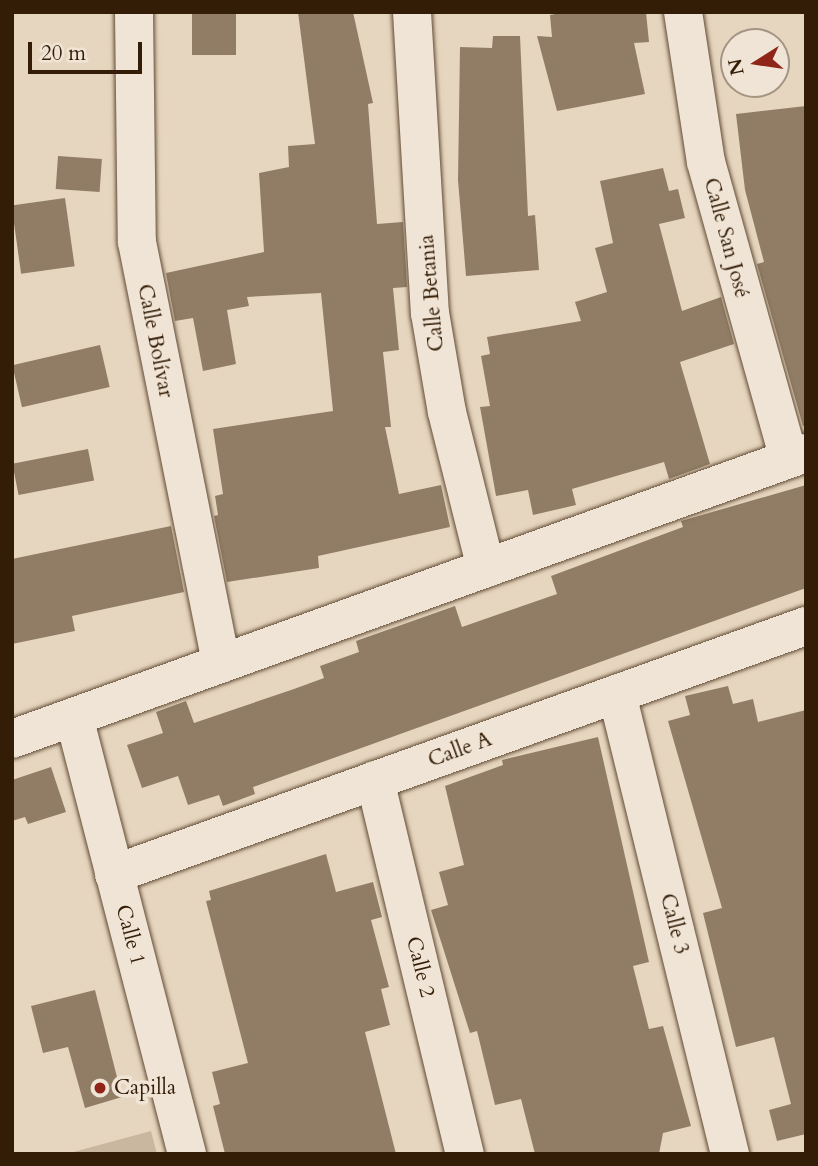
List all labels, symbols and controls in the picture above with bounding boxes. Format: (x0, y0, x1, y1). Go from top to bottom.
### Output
scale bar (32, 28, 145, 72)
north arrow (720, 28, 790, 98)
text: 20 m (41, 39, 86, 68)
text: N (722, 56, 751, 78)
street label: Calle San José (698, 175, 754, 301)
street label: Calle Betania (414, 233, 450, 353)
street label: Calle Bolívar (132, 282, 178, 400)
street label: Calle A (425, 727, 495, 773)
street label: Calle 3 (654, 891, 694, 957)
street label: Calle 1 (110, 902, 150, 968)
street label: Calle 2 (400, 934, 440, 1000)
place label: Capilla (114, 1075, 176, 1101)
marker: Capilla (92, 1080, 108, 1096)

